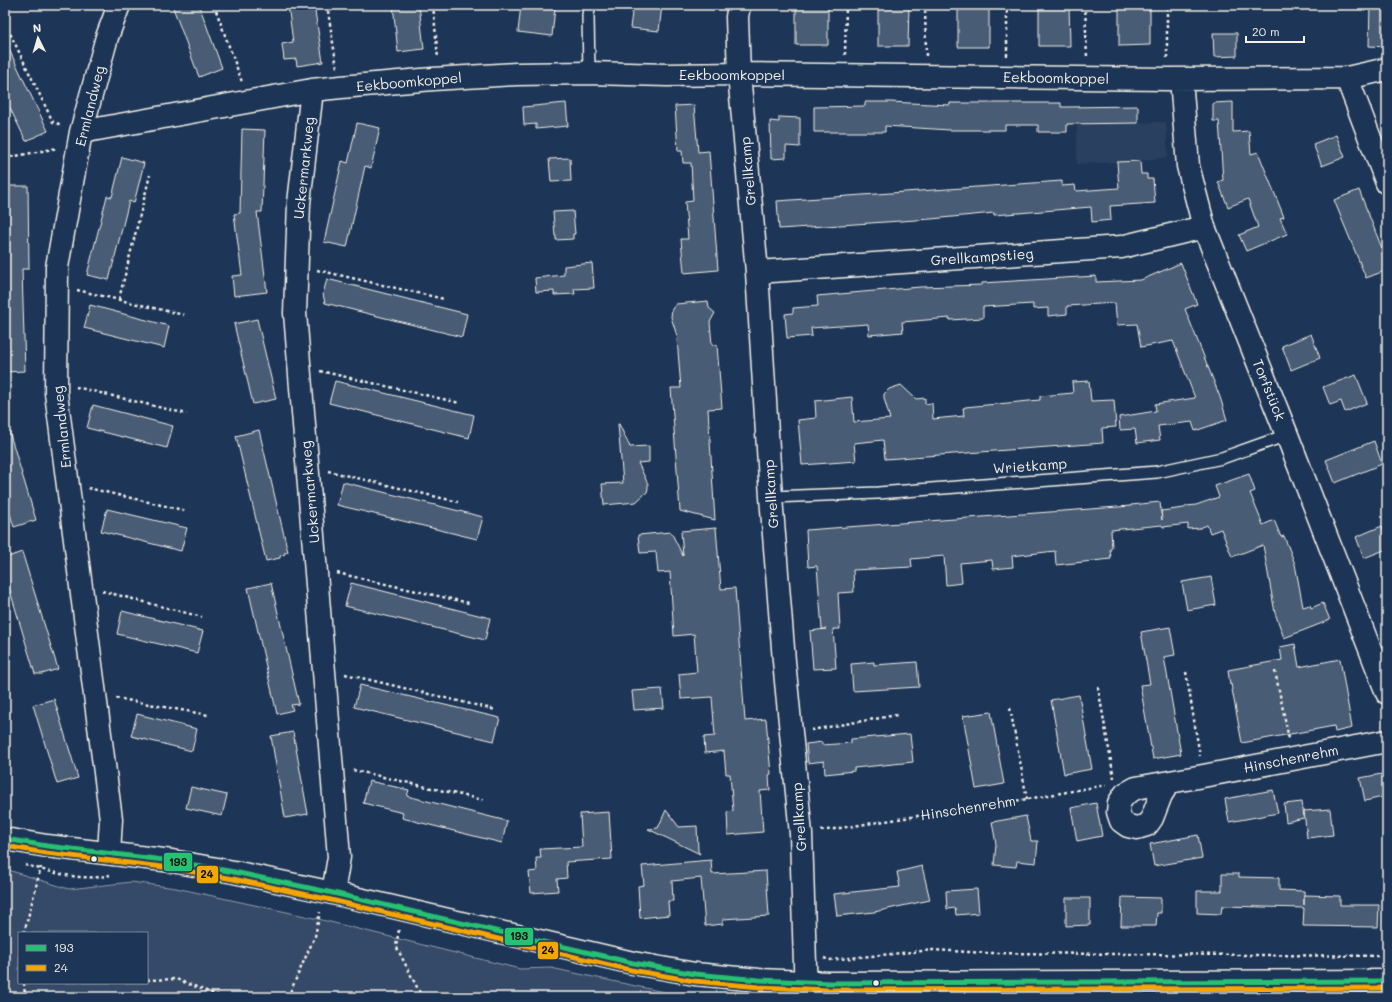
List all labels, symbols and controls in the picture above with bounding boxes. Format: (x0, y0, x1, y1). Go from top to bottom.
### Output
north arrow (18, 18, 58, 58)
scale bar (1246, 18, 1304, 44)
text: N (32, 20, 42, 35)
text: 20 m (1252, 23, 1280, 39)
street label: Ermlandweg (70, 63, 109, 148)
street label: Eekboomkoppel (679, 65, 785, 84)
street label: Eekboomkoppel (355, 67, 463, 96)
street label: Eekboomkoppel (1003, 67, 1109, 88)
street label: Uckermarkweg (289, 116, 318, 220)
street label: Grellkamp (735, 136, 760, 206)
street label: Grellkampstieg (930, 243, 1034, 270)
street label: Torfstück (1249, 356, 1290, 423)
street label: Ermlandweg (48, 385, 75, 469)
street label: Uckermarkweg (296, 440, 323, 544)
street label: Wrietkamp (992, 453, 1068, 478)
street label: Grellkamp (759, 459, 782, 529)
street label: Hinschenrehm (1242, 740, 1340, 777)
street label: Grellkamp (787, 782, 810, 852)
street label: Hinschenrehm (919, 791, 1017, 824)
line badge: 193 (163, 852, 193, 872)
unlabelled marker (89, 854, 99, 864)
text: 193 (169, 854, 187, 869)
line badge: 24 (196, 865, 219, 884)
text: 24 (200, 866, 214, 881)
line badge: 193 (504, 927, 534, 946)
text: 193 (510, 928, 528, 943)
legend (18, 932, 148, 984)
text: 193 (54, 939, 74, 955)
line badge: 24 (537, 941, 559, 960)
text: 24 (541, 942, 555, 957)
text: 24 (54, 959, 68, 975)
unlabelled marker (871, 978, 881, 988)

